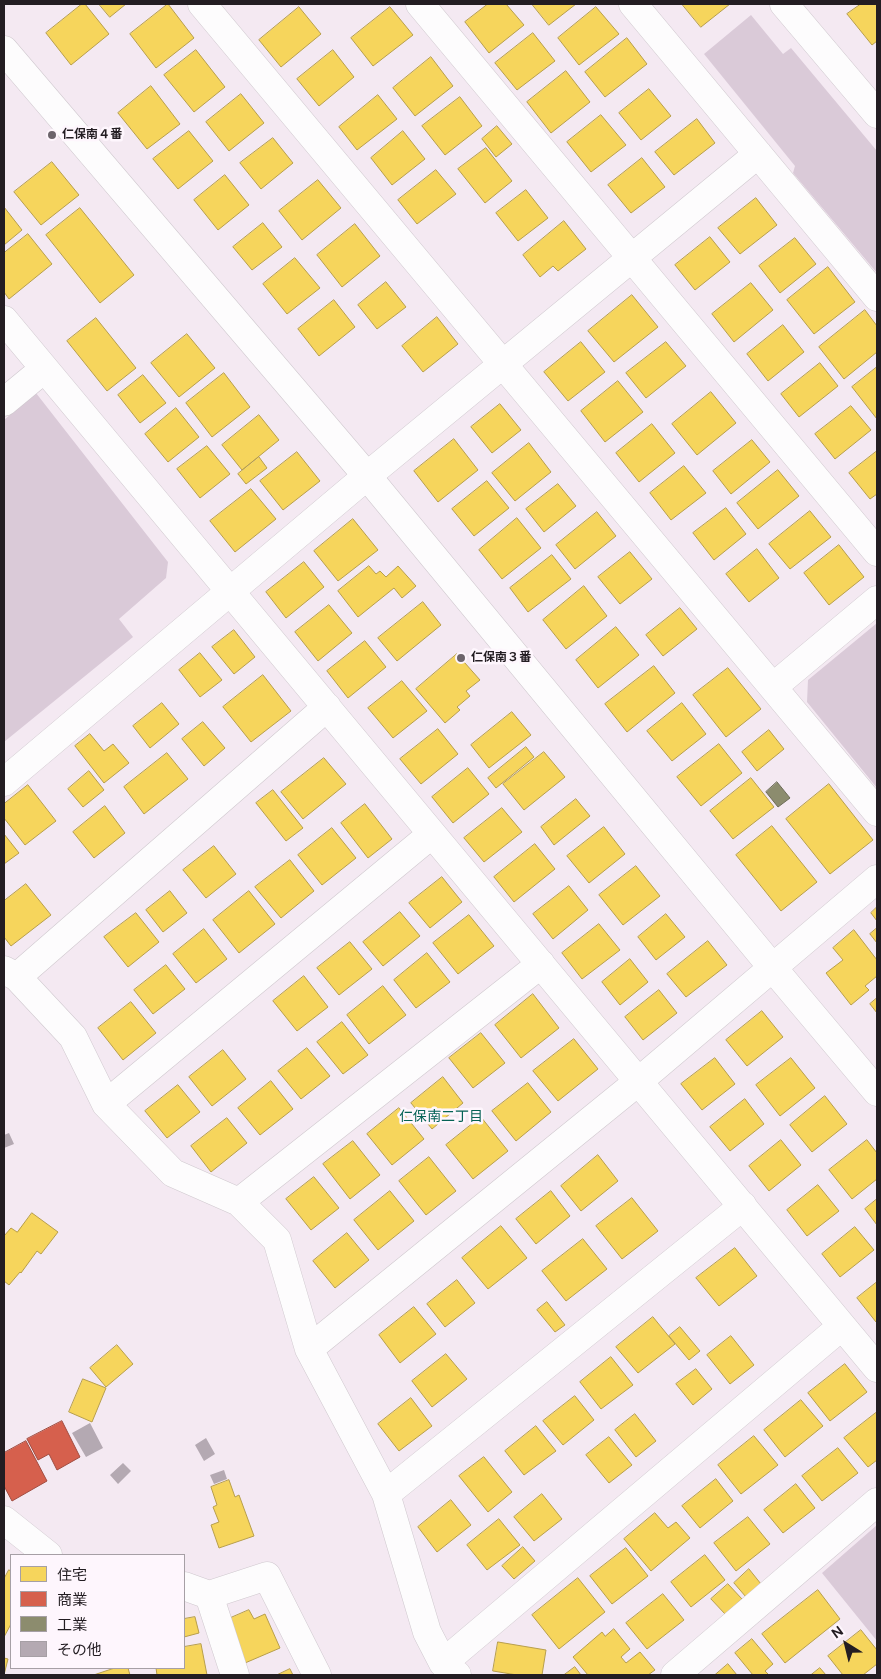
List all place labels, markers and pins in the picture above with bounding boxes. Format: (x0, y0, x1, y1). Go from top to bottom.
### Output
place label: 仁保南４番 (62, 128, 122, 142)
marker: 仁保南４番 (46, 129, 58, 141)
place label: 仁保南３番 (471, 651, 531, 665)
marker: 仁保南３番 (455, 652, 467, 664)

